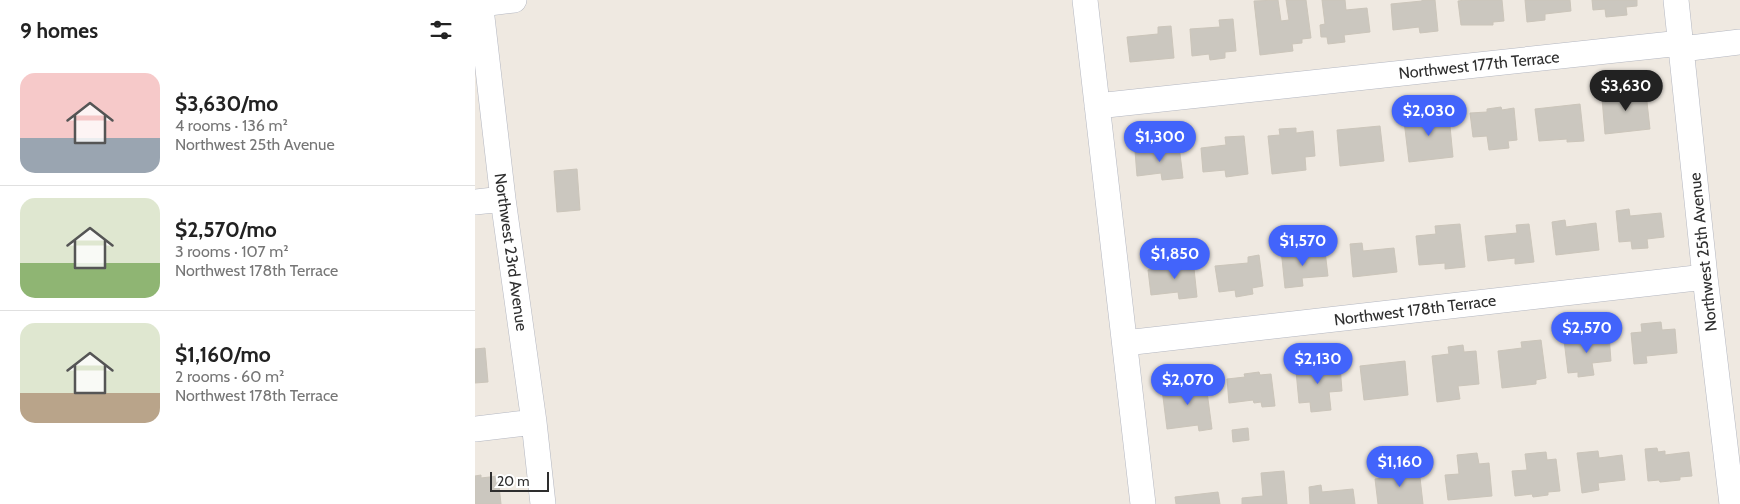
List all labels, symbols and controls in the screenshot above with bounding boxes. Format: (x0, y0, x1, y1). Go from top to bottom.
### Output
icon: filters (427, 16, 455, 44)
text: 9 homes (20, 18, 98, 43)
street label: Northwest 177th Terrace (1398, 47, 1560, 83)
pin: $3,630 (1585, 70, 1667, 112)
text: $3,630 (1601, 76, 1651, 95)
text: $3,630/mo (175, 91, 278, 116)
icon: home (60, 93, 120, 153)
pin: $2,030 (1388, 94, 1470, 137)
text: $2,030 (1403, 101, 1455, 120)
text: 4 rooms · 136 m² (175, 116, 288, 135)
pin: $1,300 (1119, 120, 1201, 163)
text: $1,300 (1135, 127, 1185, 146)
text: Northwest 25th Avenue (175, 135, 335, 154)
street label: Northwest 23rd Avenue (491, 172, 531, 332)
street label: Northwest 25th Avenue (1685, 172, 1721, 332)
text: $2,570/mo (175, 217, 277, 242)
icon: home (60, 218, 120, 278)
pin: $1,570 (1262, 224, 1344, 267)
text: $1,570 (1280, 231, 1326, 250)
pin: $1,850 (1134, 238, 1216, 280)
text: 3 rooms · 107 m² (175, 242, 289, 261)
text: $1,850 (1151, 244, 1199, 263)
text: Northwest 178th Terrace (175, 261, 338, 280)
street label: Northwest 178th Terrace (1333, 291, 1497, 329)
pin: $2,570 (1546, 312, 1628, 354)
text: $2,570 (1562, 318, 1612, 337)
text: $1,160/mo (175, 342, 271, 367)
pin: $2,130 (1277, 342, 1359, 385)
icon: home (60, 343, 120, 403)
text: $2,130 (1295, 349, 1342, 368)
pin: $2,070 (1147, 364, 1229, 406)
text: 2 rooms · 60 m² (175, 367, 284, 386)
text: $2,070 (1162, 370, 1214, 389)
text: Northwest 178th Terrace (175, 386, 338, 405)
pin: $1,160 (1359, 446, 1441, 488)
text: $1,160 (1378, 452, 1422, 471)
scale bar (490, 469, 549, 492)
text: 20 m (497, 472, 530, 490)

